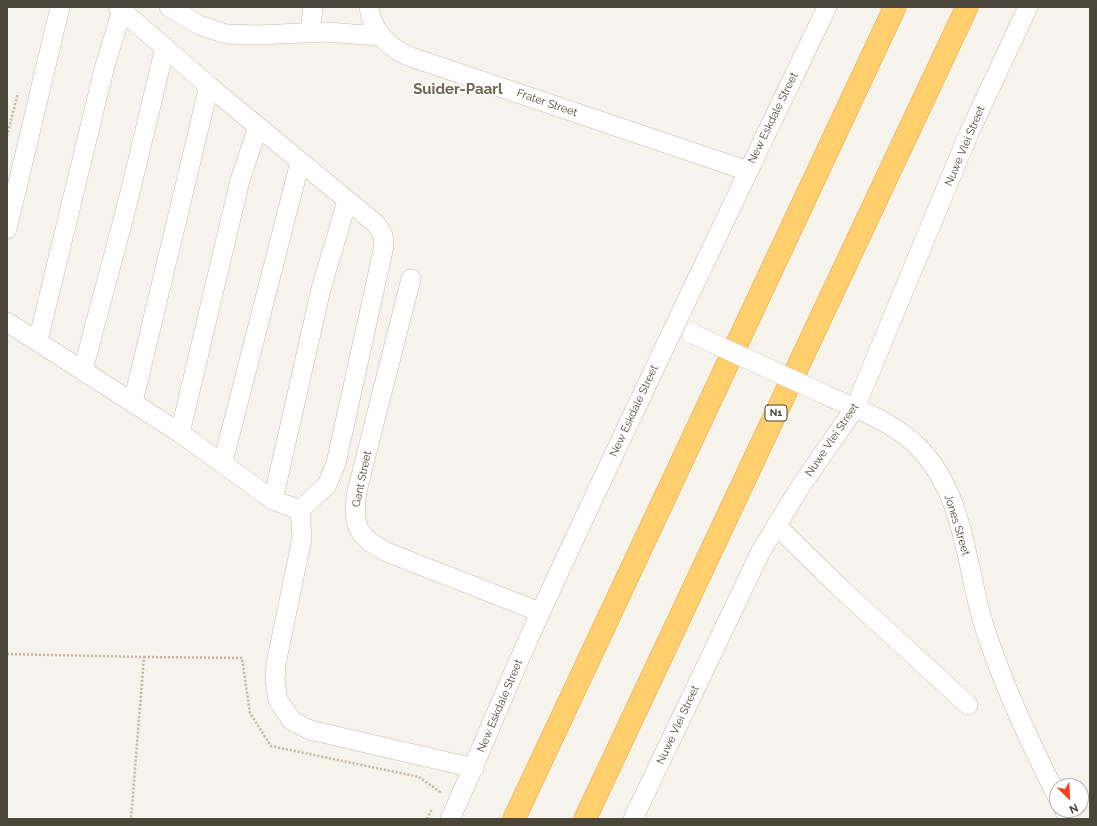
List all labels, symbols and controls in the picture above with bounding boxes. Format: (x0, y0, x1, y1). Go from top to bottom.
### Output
street label: New Eskdale Street (745, 70, 801, 166)
district label: Suider-Paarl (413, 80, 503, 98)
street label: Frater Street (515, 86, 579, 120)
street label: Nuwe Vlei Street (942, 104, 988, 188)
street label: New Eskdale Street (607, 363, 661, 459)
street label: Nuwe Vlei Street (803, 401, 861, 479)
road number: N1 (765, 405, 787, 421)
street label: Gant Street (350, 450, 374, 508)
street label: Jones Street (941, 493, 973, 557)
street label: New Eskdale Street (474, 658, 526, 754)
street label: Nuwe Vlei Street (654, 683, 702, 767)
north arrow (1049, 778, 1089, 818)
text: N (1067, 801, 1080, 816)

